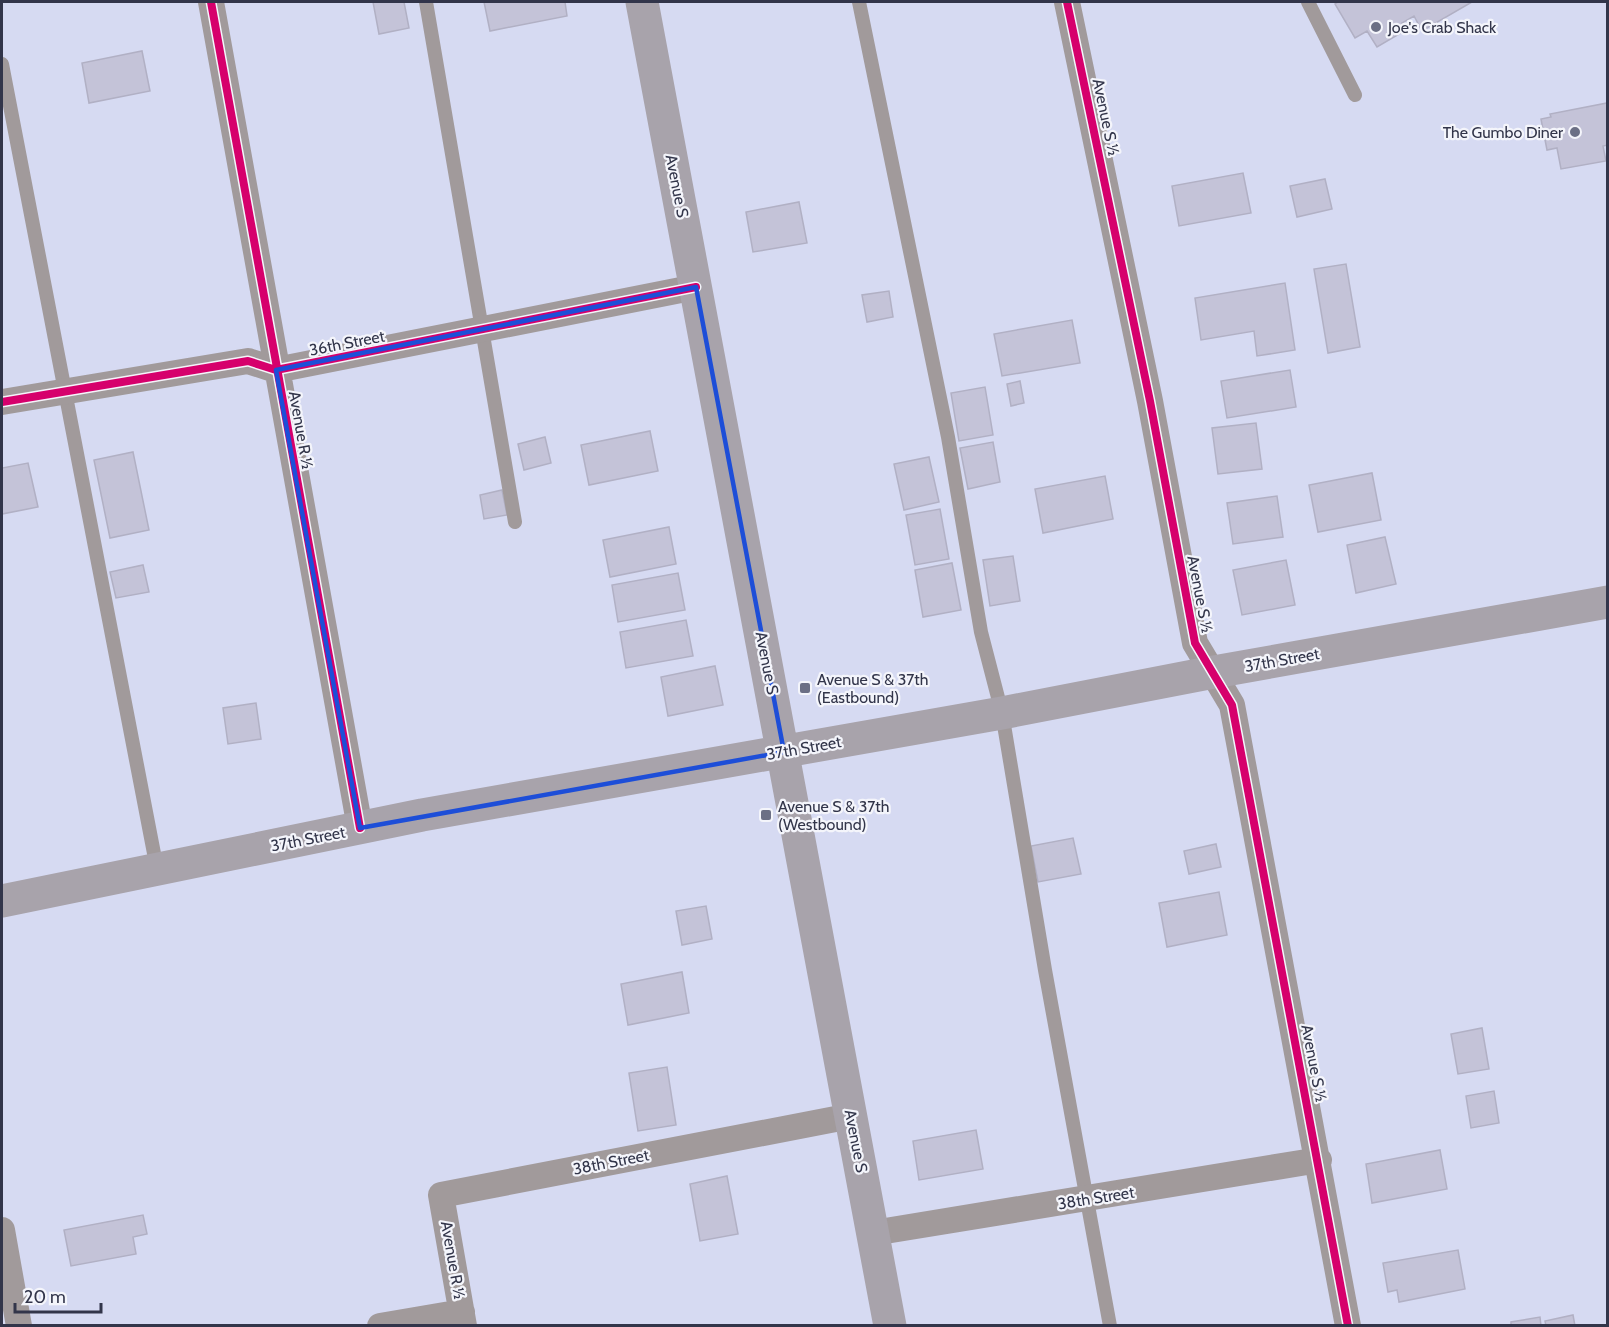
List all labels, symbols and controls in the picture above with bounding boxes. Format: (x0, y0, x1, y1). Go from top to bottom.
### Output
place label: Joe's Crab Shack (1387, 18, 1497, 37)
marker: Joe's Crab Shack (1369, 20, 1383, 34)
street label: Avenue S ½ (1089, 77, 1123, 157)
place label: The Gumbo Diner (1443, 123, 1564, 142)
marker: The Gumbo Diner (1568, 125, 1582, 139)
street label: Avenue S (662, 153, 692, 219)
street label: 36th Street (308, 326, 387, 360)
street label: Avenue R ½ (285, 390, 317, 470)
street label: Avenue S ½ (1183, 554, 1217, 634)
street label: Avenue S (752, 630, 782, 696)
street label: 37th Street (1243, 644, 1321, 676)
place label: Avenue S & 37th (Eastbound) (817, 670, 928, 707)
marker: Avenue S & 37th (Eastbound) (798, 681, 812, 695)
street label: 37th Street (765, 732, 843, 764)
place label: Avenue S & 37th (Westbound) (778, 797, 889, 834)
marker: Avenue S & 37th (Westbound) (759, 808, 773, 822)
street label: 37th Street (269, 822, 347, 856)
street label: Avenue S ½ (1297, 1023, 1331, 1103)
street label: Avenue S (841, 1108, 871, 1174)
street label: 38th Street (571, 1145, 651, 1179)
street label: 38th Street (1056, 1182, 1136, 1213)
street label: Avenue R ½ (437, 1220, 469, 1300)
scale bar (15, 1276, 100, 1314)
text: 20 m (24, 1286, 66, 1308)

